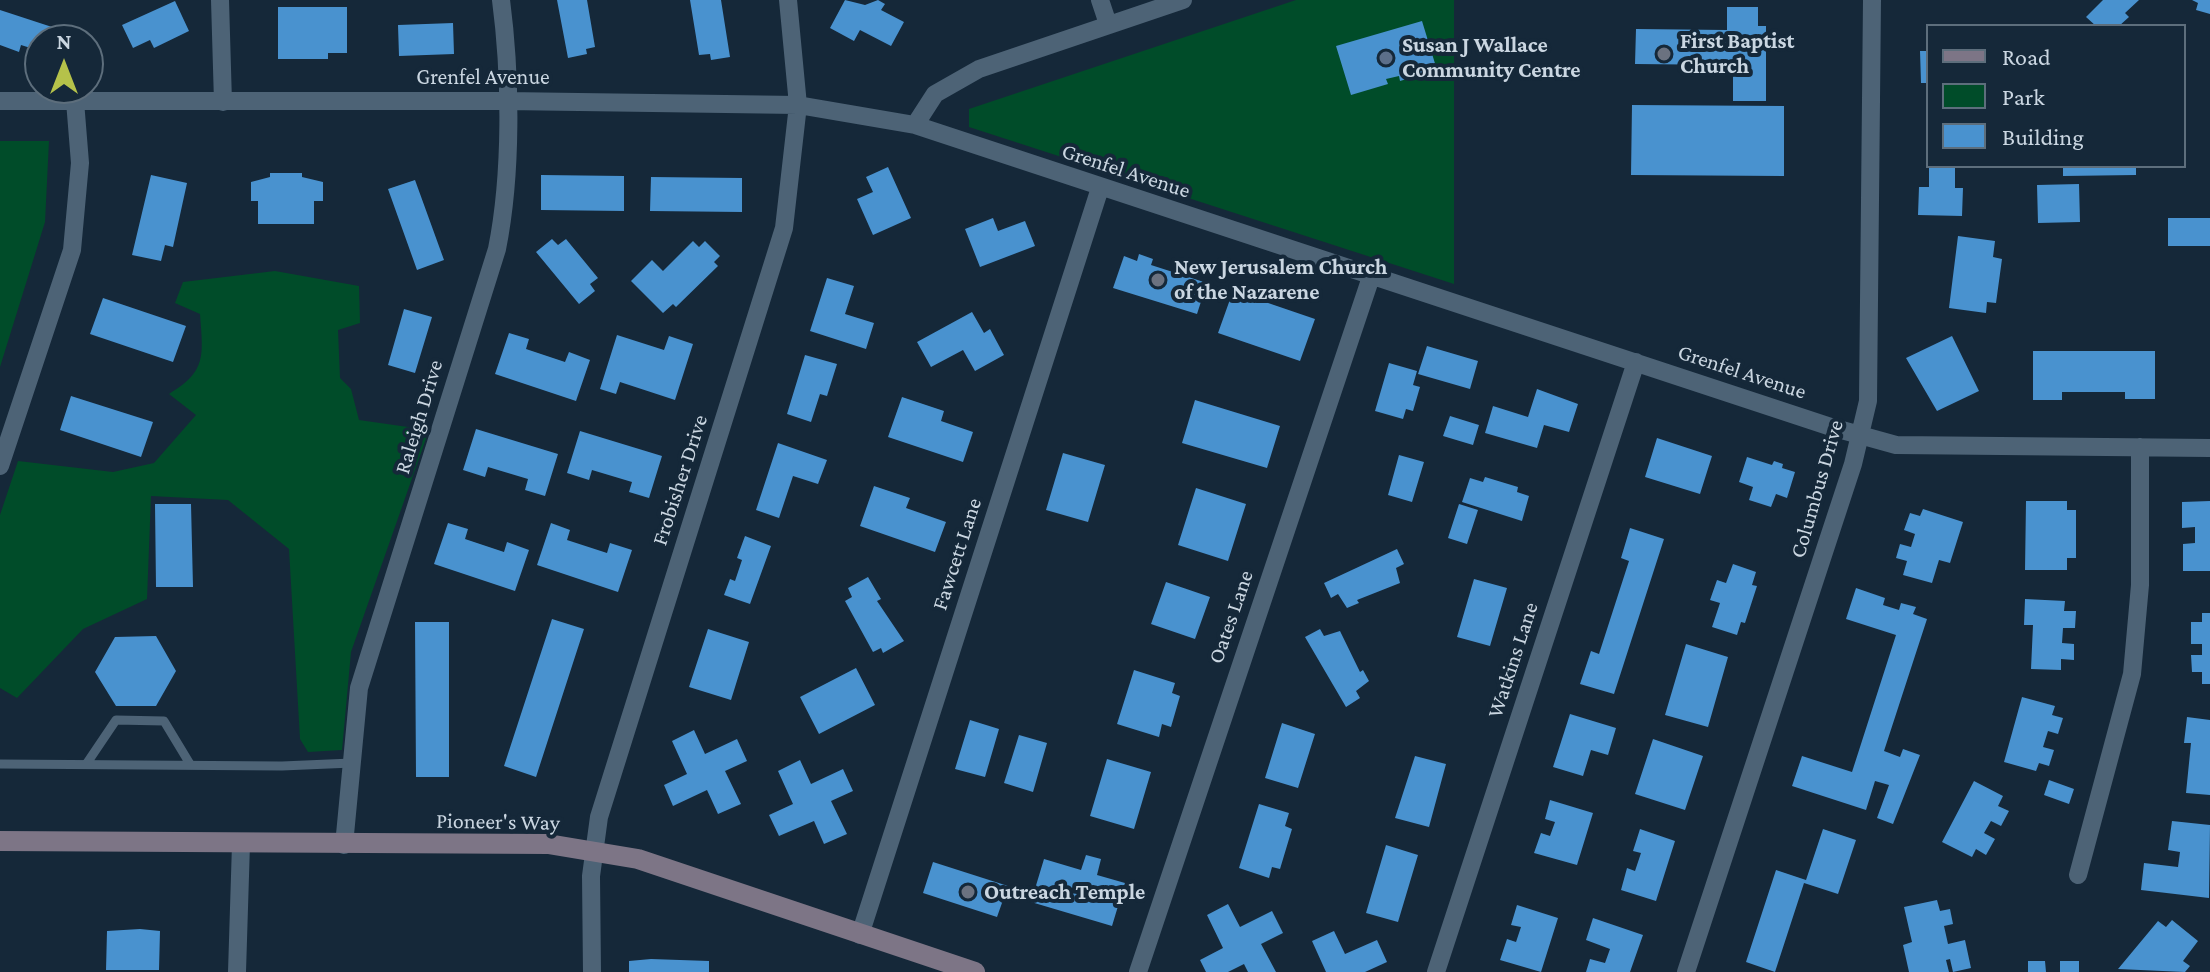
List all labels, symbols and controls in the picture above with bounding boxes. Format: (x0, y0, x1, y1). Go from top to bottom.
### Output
north arrow (24, 24, 104, 104)
legend (1926, 24, 2186, 168)
place label: First Baptist Church (1680, 28, 1794, 80)
text: N (57, 29, 72, 54)
place label: Susan J Wallace Community Centre (1402, 32, 1581, 84)
text: Road (2002, 43, 2051, 70)
marker: First Baptist Church (1655, 45, 1673, 63)
marker: Susan J Wallace Community Centre (1377, 49, 1395, 67)
street label: Grenfel Avenue (416, 64, 550, 90)
text: Park (2002, 83, 2045, 110)
text: Building (2002, 123, 2084, 150)
street label: Grenfel Avenue (1058, 138, 1194, 204)
place label: New Jerusalem Church of the Nazarene (1174, 254, 1387, 306)
marker: New Jerusalem Church of the Nazarene (1149, 271, 1167, 289)
street label: Grenfel Avenue (1674, 339, 1810, 405)
street label: Raleigh Drive (389, 357, 449, 477)
street label: Frobisher Drive (646, 411, 714, 549)
street label: Columbus Drive (1785, 417, 1849, 561)
street label: Fawcett Lane (926, 495, 988, 613)
street label: Oates Lane (1203, 567, 1259, 667)
street label: Watkins Lane (1482, 599, 1544, 721)
street label: Pioneer's Way (436, 808, 560, 836)
place label: Outreach Temple (984, 879, 1145, 905)
marker: Outreach Temple (959, 883, 977, 901)

